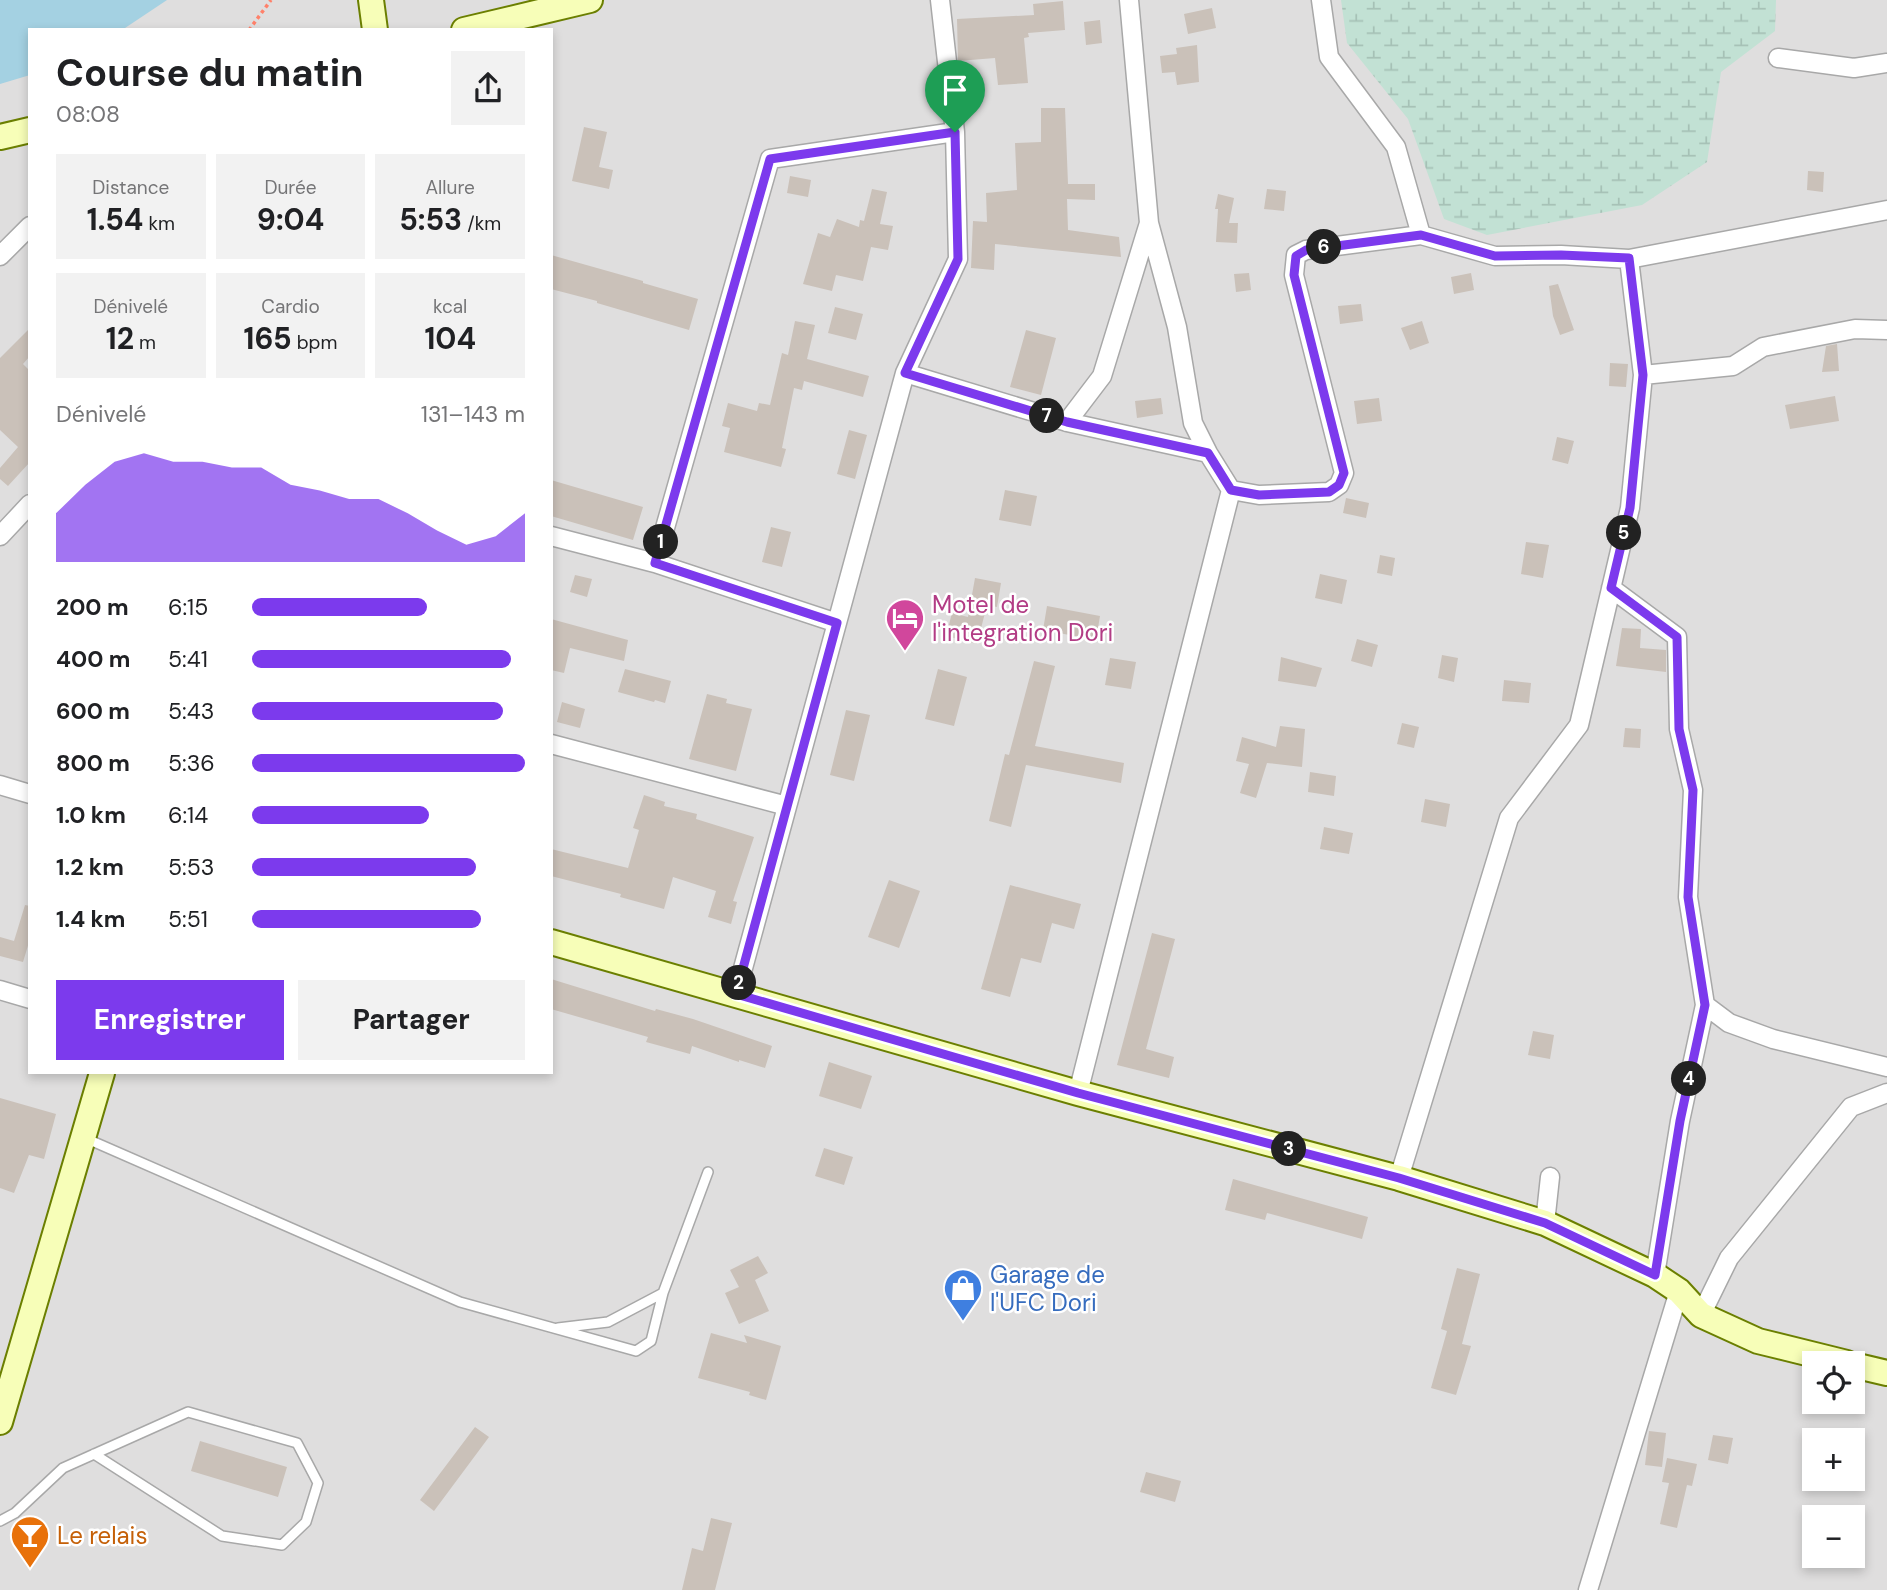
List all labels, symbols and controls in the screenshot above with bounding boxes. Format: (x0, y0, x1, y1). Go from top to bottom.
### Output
text: Course du matin (56, 48, 364, 98)
button: share (451, 51, 525, 125)
pin (925, 60, 985, 132)
icon: arrive (936, 71, 974, 109)
text: 08:08 (56, 99, 120, 129)
text: Distance (92, 175, 169, 200)
text: Durée (264, 175, 317, 200)
text: Allure (425, 175, 475, 200)
text: 1.54 (87, 200, 143, 239)
text: 9:04 (257, 200, 324, 239)
text: 5:53 (399, 200, 462, 239)
text: km (143, 211, 175, 236)
text: /km (462, 211, 501, 236)
pin: 6 (1306, 230, 1342, 264)
text: 6 (1317, 234, 1330, 259)
text: Dénivelé (93, 294, 168, 319)
text: Cardio (261, 294, 320, 319)
text: kcal (433, 294, 467, 319)
text: 12 (106, 319, 134, 358)
text: 165 (244, 319, 292, 358)
text: 104 (424, 319, 476, 358)
text: m (134, 330, 156, 355)
text: bpm (292, 330, 337, 355)
pin: 7 (1030, 398, 1064, 434)
text: Dénivelé (56, 399, 146, 429)
text: 131–143 m (421, 399, 525, 429)
text: 7 (1041, 403, 1052, 428)
pin: 5 (1606, 516, 1642, 550)
text: 5 (1618, 520, 1629, 545)
pin: 1 (644, 524, 678, 560)
text: 1 (657, 529, 664, 554)
place label: Motel de l'integration Dori (932, 589, 1113, 648)
text: 200 m (56, 592, 129, 622)
text: 6:15 (168, 592, 208, 622)
hotel icon: Motel de l'integration Dori (884, 597, 926, 652)
text: 400 m (56, 644, 130, 674)
text: 5:41 (168, 644, 208, 674)
text: 600 m (56, 696, 130, 726)
text: 5:43 (168, 696, 214, 726)
text: 800 m (56, 748, 130, 778)
text: 5:36 (168, 748, 215, 778)
text: 1.0 km (56, 800, 126, 830)
text: 6:14 (168, 800, 208, 830)
text: 1.2 km (56, 852, 124, 882)
text: 5:53 (168, 852, 214, 882)
text: 1.4 km (56, 904, 125, 934)
text: 5:51 (168, 904, 208, 934)
pin: 2 (722, 965, 756, 1000)
text: 2 (733, 970, 744, 995)
button: Enregistrer (56, 980, 284, 1060)
button: Partager (298, 980, 525, 1060)
pin: 4 (1672, 1062, 1706, 1096)
text: 4 (1682, 1066, 1695, 1091)
pin: 3 (1272, 1132, 1306, 1166)
text: 3 (1283, 1136, 1294, 1161)
place label: Garage de l'UFC Dori (990, 1259, 1105, 1318)
shop icon: Garage de l'UFC Dori (942, 1267, 984, 1322)
map controls (1802, 1351, 1865, 1568)
button: locate (1802, 1351, 1865, 1414)
button: + (1802, 1428, 1865, 1491)
button: − (1802, 1505, 1865, 1568)
bar icon: Le relais (9, 1514, 51, 1569)
place label: Le relais (57, 1520, 147, 1551)

